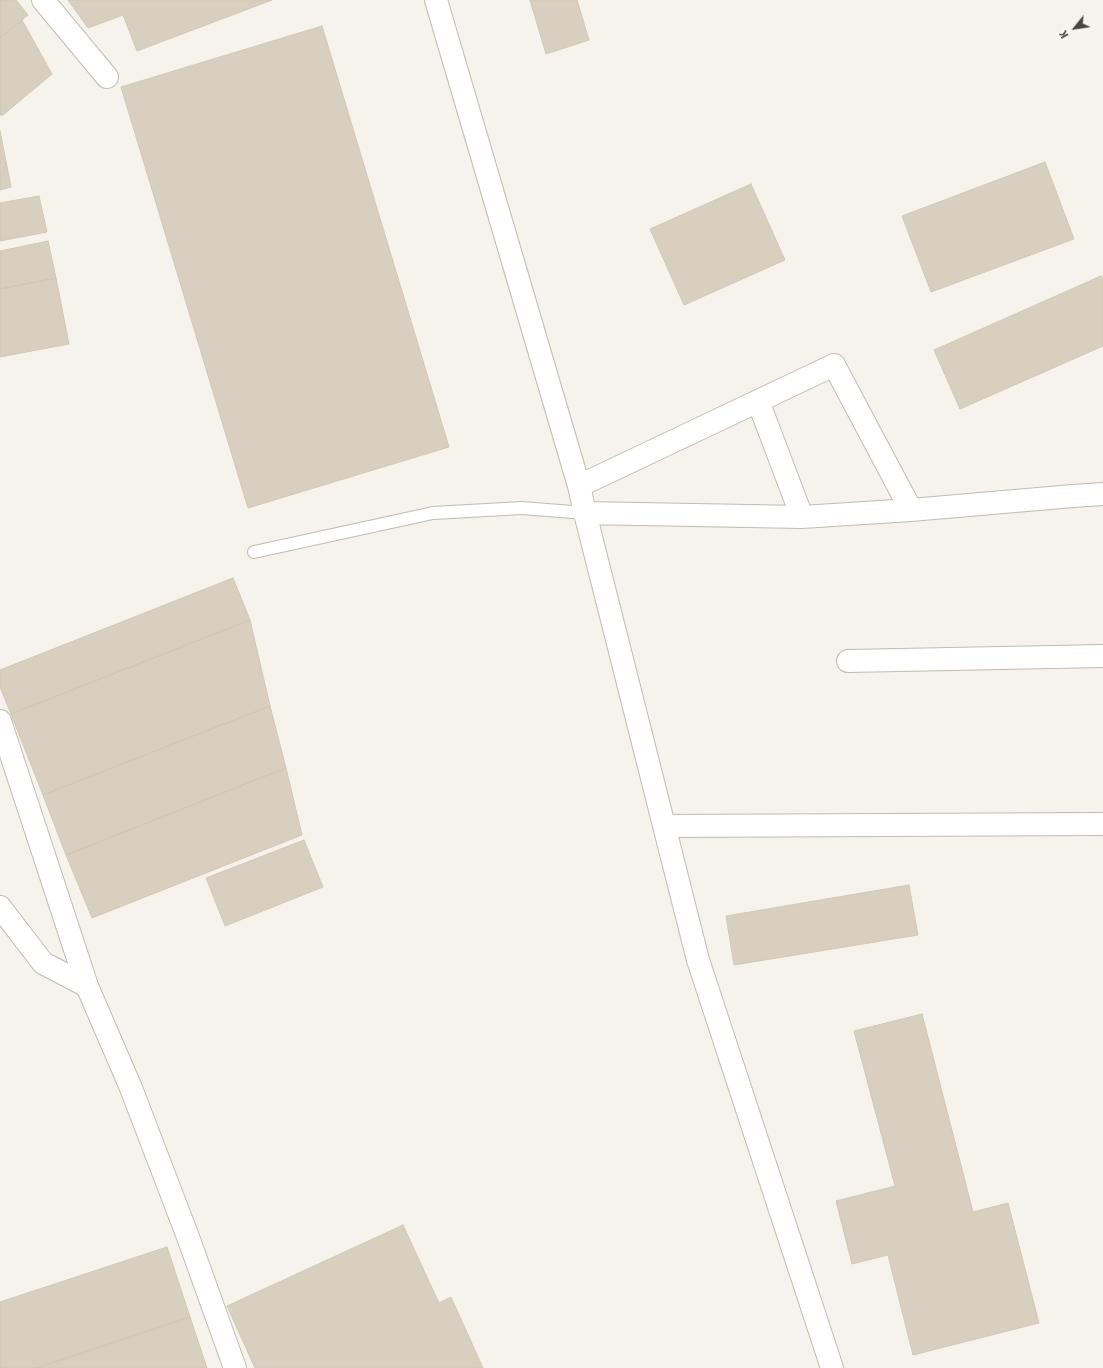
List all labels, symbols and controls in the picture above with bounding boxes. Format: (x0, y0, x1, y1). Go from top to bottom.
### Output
north arrow (1055, 8, 1095, 48)
text: K (1057, 28, 1071, 40)

